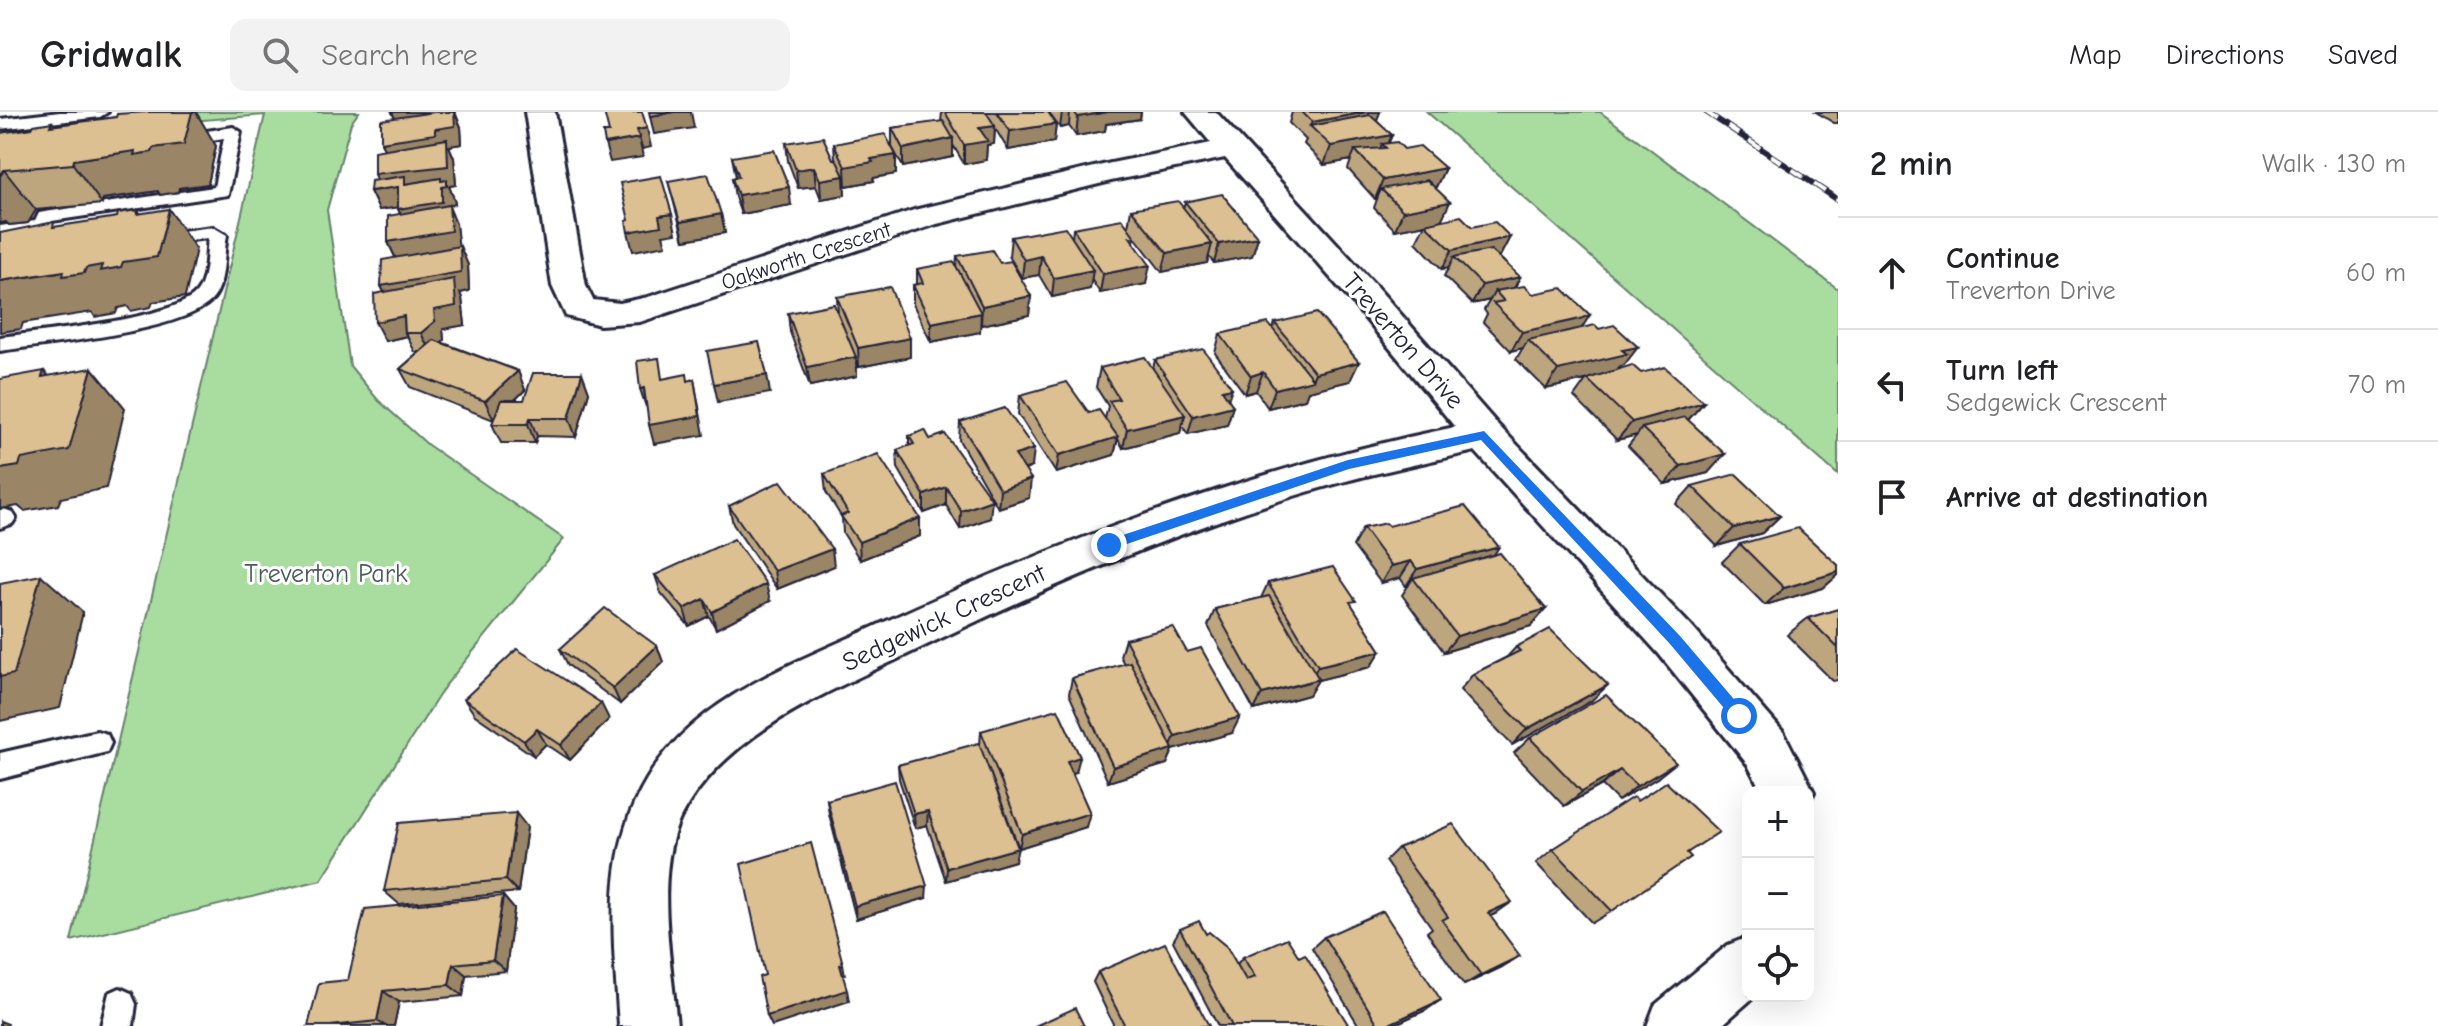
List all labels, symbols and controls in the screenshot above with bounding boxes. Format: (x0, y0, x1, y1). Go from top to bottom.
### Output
search box (230, 19, 790, 91)
text: Gridwalk (40, 33, 182, 77)
icon: search (258, 33, 302, 77)
text: Search here (322, 38, 478, 73)
text: Map (2069, 39, 2122, 71)
text: Directions (2166, 39, 2284, 71)
text: Saved (2328, 39, 2398, 71)
text: 2 min (1870, 144, 1953, 184)
text: Walk · 130 m (2262, 149, 2406, 179)
street label: Oakworth Crescent (718, 216, 895, 296)
text: Continue (1946, 241, 2060, 276)
icon: ahead (1870, 251, 1914, 295)
text: 60 m (2346, 258, 2406, 288)
street label: Treverton Drive (1336, 267, 1470, 415)
text: Treverton Drive (1946, 276, 2116, 306)
text: Turn left (1946, 353, 2058, 388)
icon: left (1870, 363, 1914, 407)
text: 70 m (2348, 370, 2406, 400)
text: Sedgewick Crescent (1946, 388, 2166, 418)
icon: arrive (1870, 475, 1914, 519)
text: Arrive at destination (1946, 480, 2208, 515)
route end (1091, 527, 1127, 563)
street label: Sedgewick Crescent (838, 557, 1052, 678)
park label: Treverton Park (244, 559, 408, 589)
route start (1721, 698, 1757, 734)
map controls (1742, 786, 1814, 1002)
button: + (1742, 786, 1814, 858)
button: − (1742, 858, 1814, 930)
button: locate (1742, 930, 1814, 1002)

